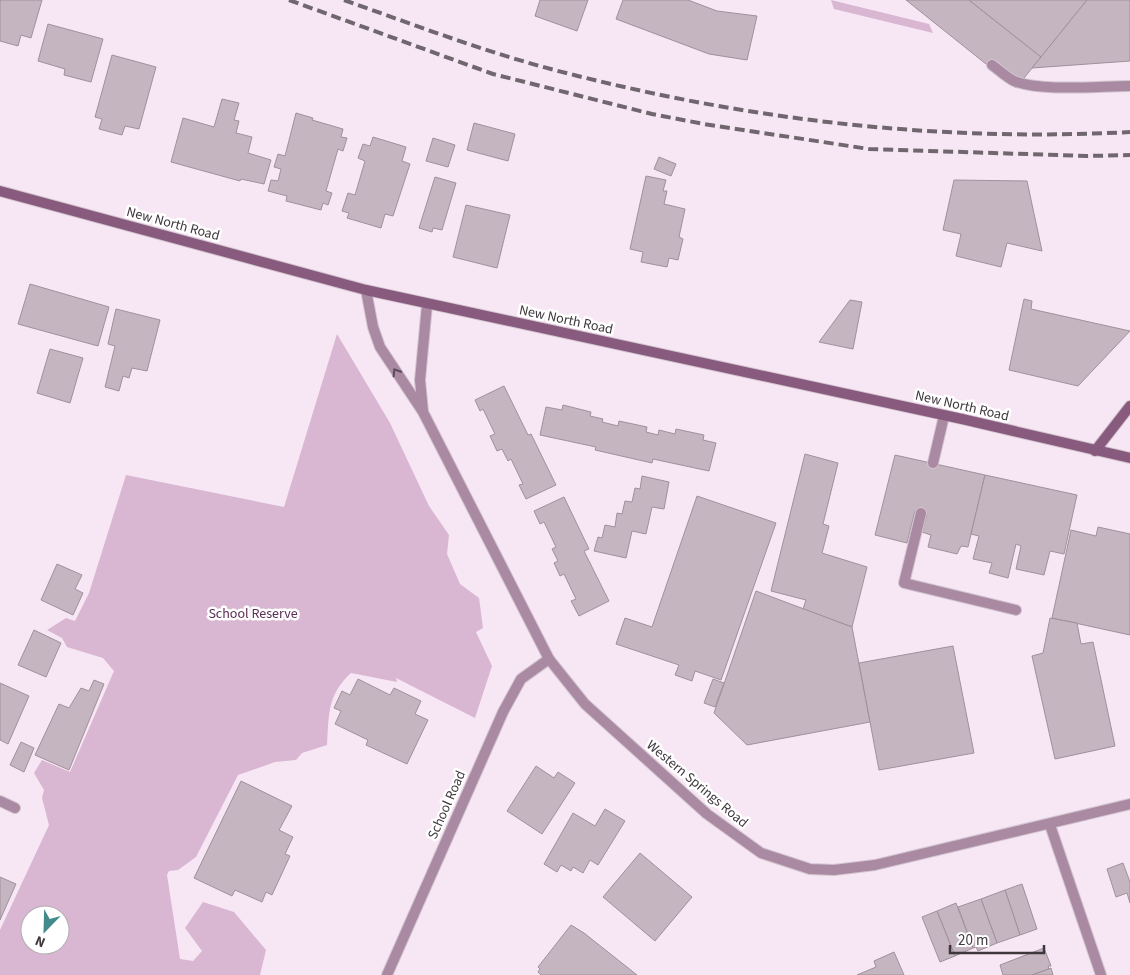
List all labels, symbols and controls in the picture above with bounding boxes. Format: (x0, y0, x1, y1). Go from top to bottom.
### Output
street label: New North Road (124, 202, 222, 246)
street label: New North Road (517, 300, 615, 340)
one-way arrow (392, 368, 402, 377)
street label: New North Road (913, 385, 1011, 427)
park label: School Reserve (208, 604, 298, 624)
street label: Western Springs Road (642, 735, 752, 833)
street label: School Road (423, 768, 471, 842)
north arrow (20, 905, 70, 955)
scale bar (950, 922, 1044, 954)
text: N (32, 930, 49, 952)
text: 20 m (958, 930, 988, 951)

